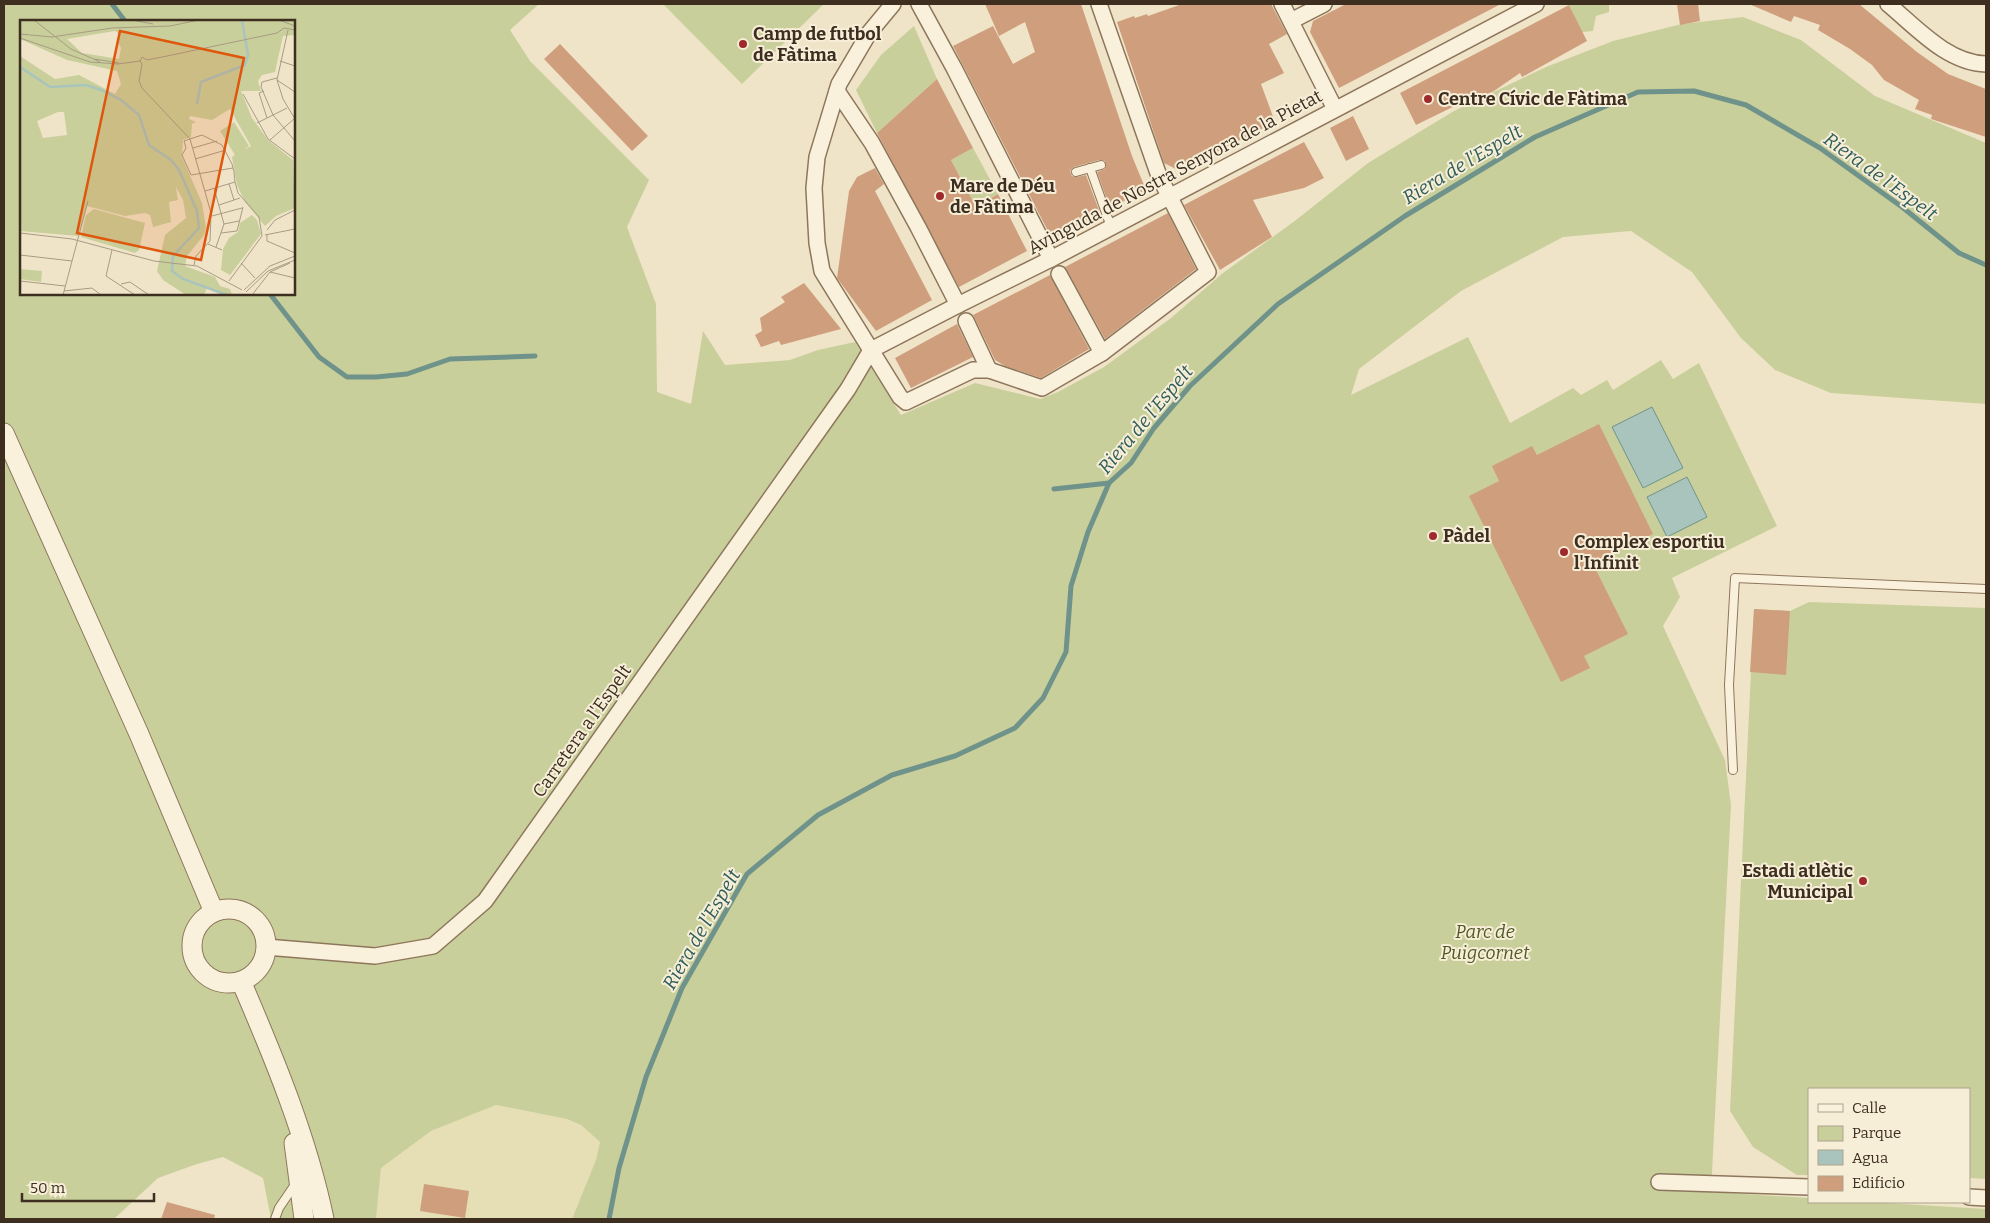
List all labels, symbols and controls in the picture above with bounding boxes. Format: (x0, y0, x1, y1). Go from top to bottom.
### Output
inset map (20, 20, 295, 295)
place label: Camp de futbol de Fàtima (753, 23, 882, 66)
marker: Camp de futbol de Fàtima (737, 38, 749, 50)
street label: Avinguda de Nostra Senyora de la Pietat (1024, 85, 1326, 259)
place label: Centre Cívic de Fàtima (1438, 88, 1627, 110)
marker: Centre Cívic de Fàtima (1422, 93, 1434, 105)
water label: Riera de l'Espelt (1398, 120, 1526, 209)
water label: Riera de l'Espelt (1819, 127, 1942, 226)
place label: Mare de Déu de Fàtima (950, 175, 1056, 218)
marker: Mare de Déu de Fàtima (934, 190, 946, 202)
water label: Riera de l'Espelt (1093, 360, 1198, 478)
place label: Pàdel (1443, 525, 1490, 547)
marker: Pàdel (1427, 530, 1439, 542)
place label: Complex esportiu l'Infinit (1574, 531, 1725, 574)
marker: Complex esportiu l'Infinit (1558, 546, 1570, 558)
street label: Carretera a l'Espelt (528, 660, 636, 802)
place label: Estadi atlètic Municipal (1742, 860, 1853, 903)
water label: Riera de l'Espelt (658, 865, 745, 993)
marker: Estadi atlètic Municipal (1857, 875, 1869, 887)
park label: Parc de Puigcornet (1441, 921, 1530, 964)
legend (1808, 1088, 1970, 1203)
text: Calle (1852, 1099, 1886, 1117)
text: Parque (1852, 1124, 1901, 1142)
text: Agua (1852, 1149, 1888, 1167)
scale bar (22, 1170, 155, 1202)
text: Edificio (1852, 1174, 1905, 1192)
text: 50 m (30, 1179, 66, 1197)

